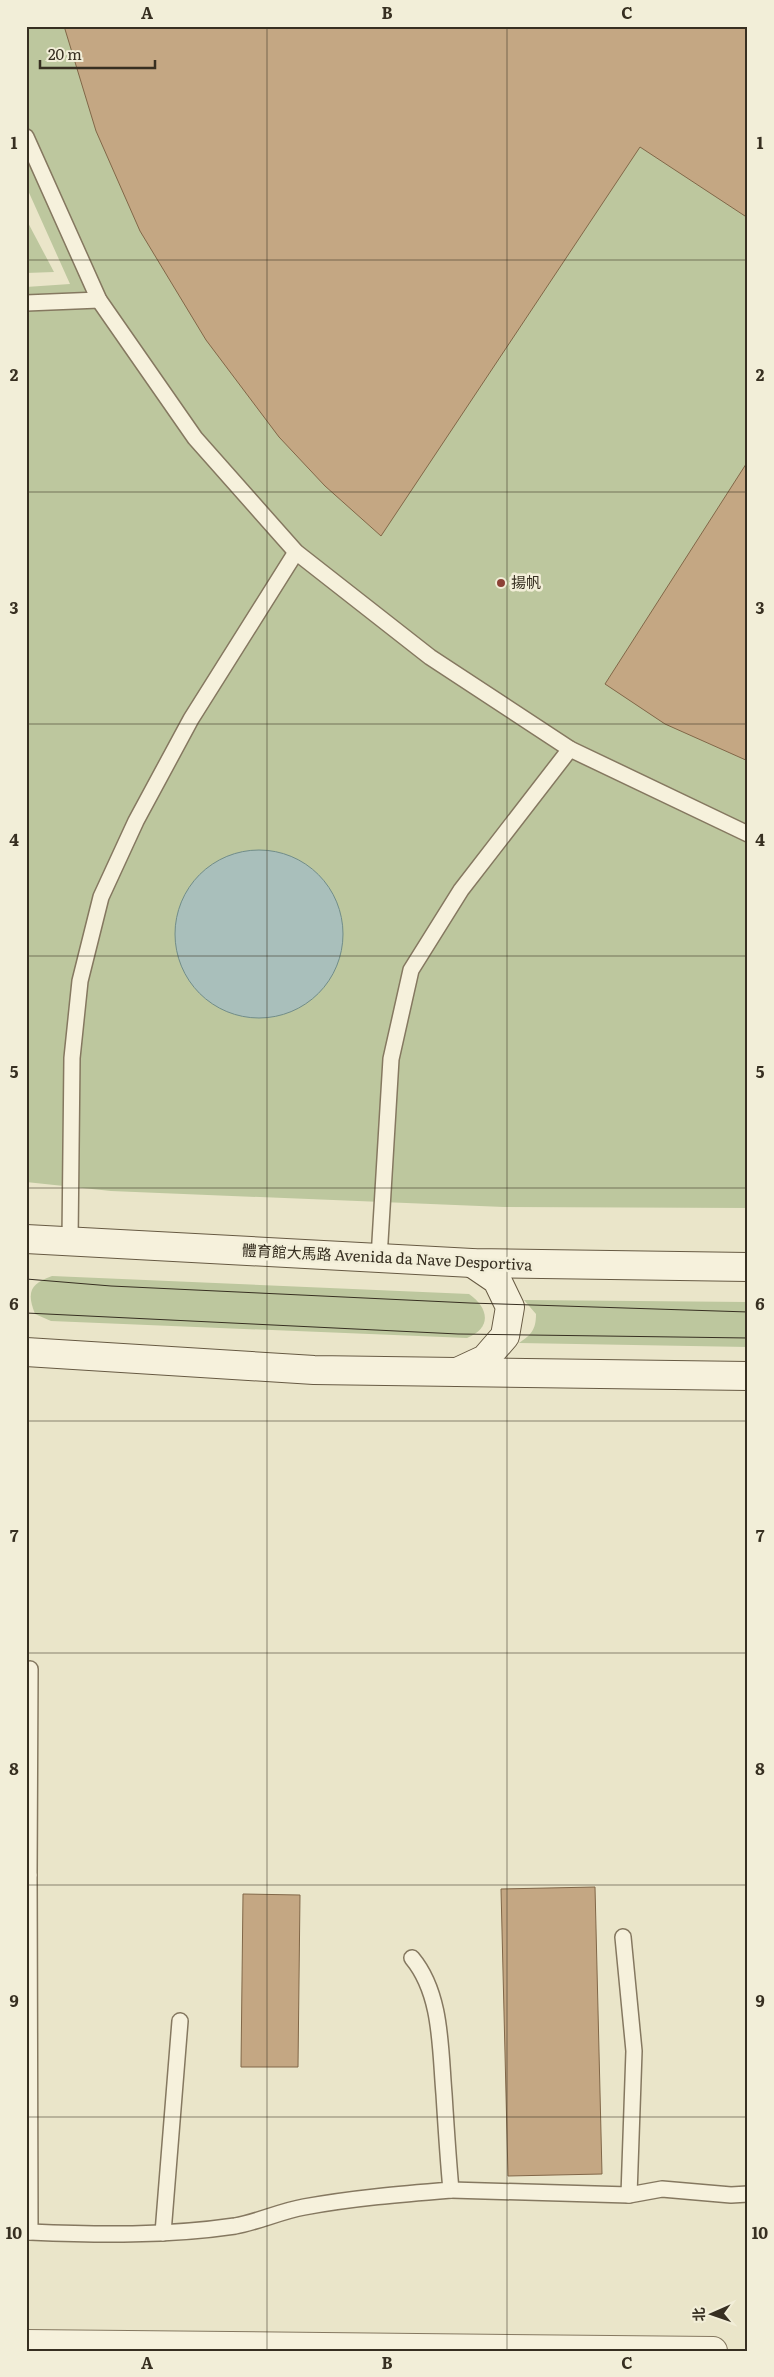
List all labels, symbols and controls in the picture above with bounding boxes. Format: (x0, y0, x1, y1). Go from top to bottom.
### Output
text: A (141, 0, 153, 24)
text: B (381, 0, 393, 24)
text: C (621, 0, 633, 24)
scale bar (40, 38, 155, 70)
text: 20 m (48, 42, 82, 65)
text: 1 (11, 130, 18, 154)
text: 1 (757, 130, 764, 154)
text: 2 (10, 362, 19, 386)
text: 2 (756, 362, 765, 386)
place label: 揚帆 (511, 570, 541, 593)
marker: 揚帆 (495, 577, 507, 589)
text: 3 (10, 595, 19, 619)
text: 3 (756, 595, 765, 619)
text: 4 (9, 827, 19, 851)
text: 4 (755, 827, 765, 851)
text: 5 (10, 1059, 19, 1083)
text: 5 (756, 1059, 765, 1083)
street label: 體育館大馬路 Avenida da Nave Desportiva (241, 1237, 534, 1276)
text: 6 (9, 1291, 19, 1315)
text: 6 (755, 1291, 765, 1315)
text: 7 (10, 1523, 19, 1547)
text: 7 (756, 1523, 765, 1547)
text: 8 (9, 1756, 19, 1780)
text: 8 (755, 1756, 765, 1780)
text: 9 (9, 1988, 19, 2012)
text: 9 (755, 1988, 765, 2012)
text: 10 (6, 2220, 22, 2244)
text: 10 (752, 2220, 768, 2244)
north arrow (686, 2290, 736, 2340)
text: 北 (688, 2307, 708, 2322)
text: A (141, 2350, 153, 2374)
text: B (381, 2350, 393, 2374)
text: C (621, 2350, 633, 2374)

